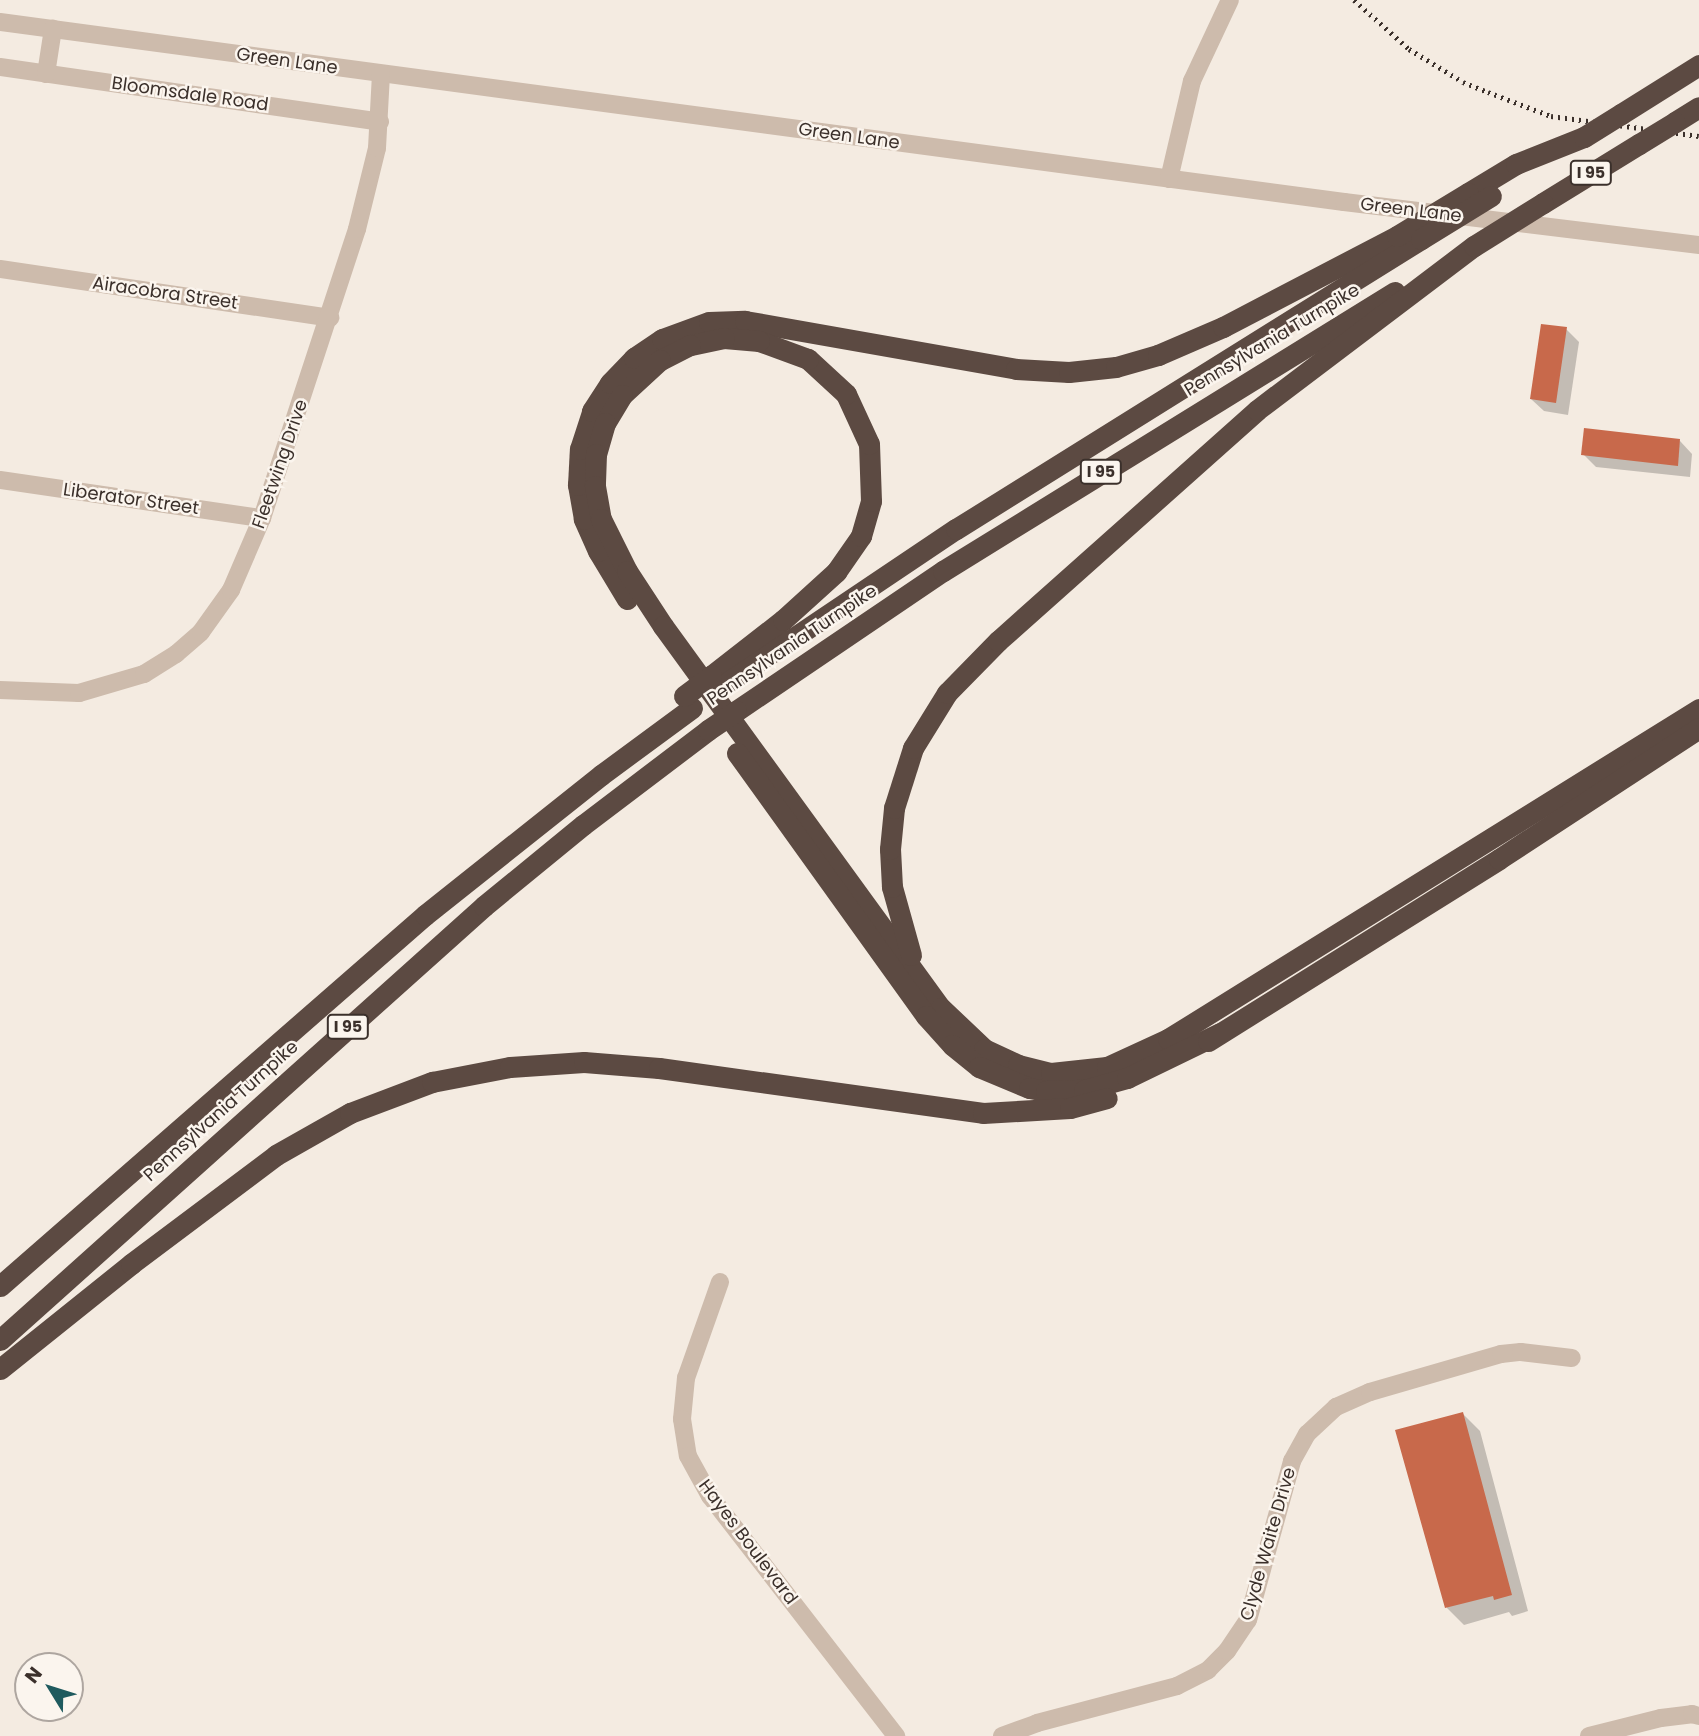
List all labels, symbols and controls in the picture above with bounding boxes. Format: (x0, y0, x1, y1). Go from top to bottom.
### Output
street label: Green Lane (235, 43, 339, 79)
street label: Bloomsdale Road (110, 72, 270, 116)
street label: Green Lane (797, 118, 901, 154)
road number: I 95 (1568, 160, 1614, 186)
street label: Green Lane (1359, 193, 1463, 227)
street label: Airacobra Street (91, 272, 239, 314)
street label: Pennsylvania Turnpike (1181, 279, 1363, 401)
street label: Fleetwing Drive (248, 397, 312, 531)
road number: I 95 (1078, 460, 1124, 485)
street label: Liberator Street (62, 479, 200, 519)
street label: Pennsylvania Turnpike (703, 580, 881, 710)
road number: I 95 (325, 1015, 371, 1040)
street label: Pennsylvania Turnpike (139, 1036, 303, 1186)
street label: Clyde Waite Drive (1236, 1465, 1300, 1623)
street label: Hayes Boulevard (694, 1475, 802, 1609)
north arrow (14, 1652, 84, 1722)
text: N (19, 1661, 49, 1689)

